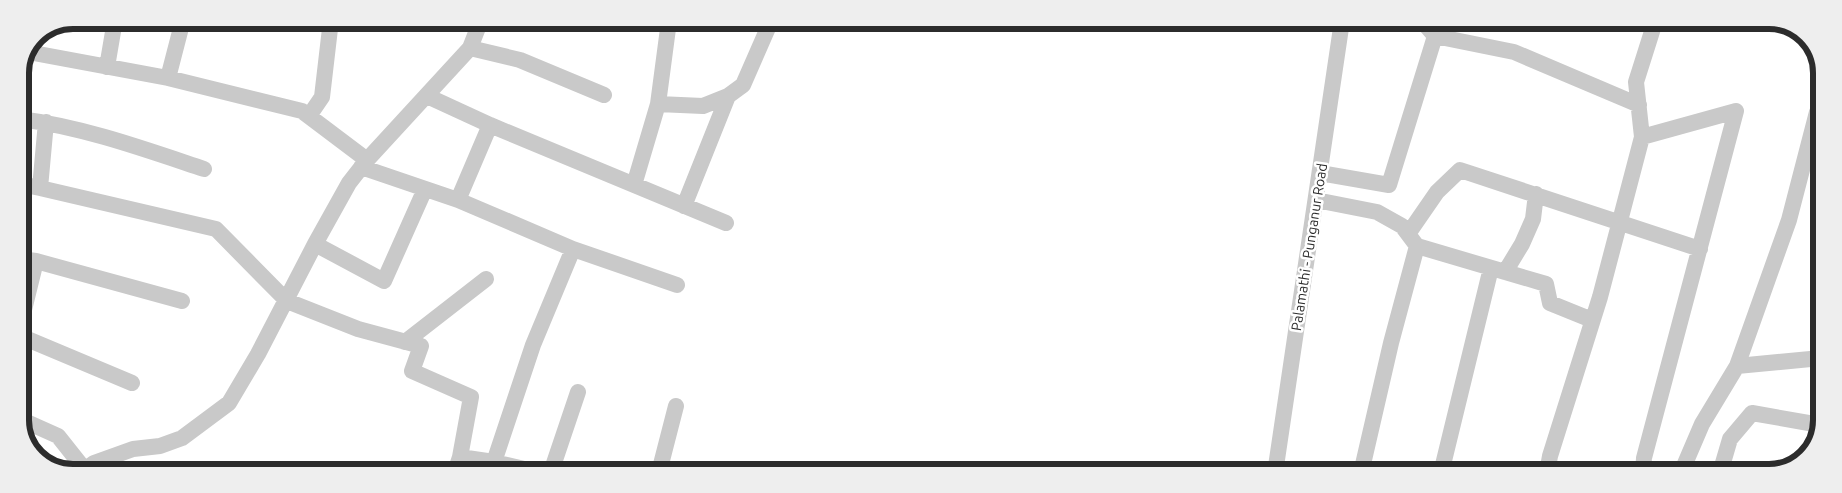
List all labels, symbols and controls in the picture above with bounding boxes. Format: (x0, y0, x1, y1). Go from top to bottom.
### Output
street label: Palamathi - Punganur Road (1288, 162, 1330, 332)

